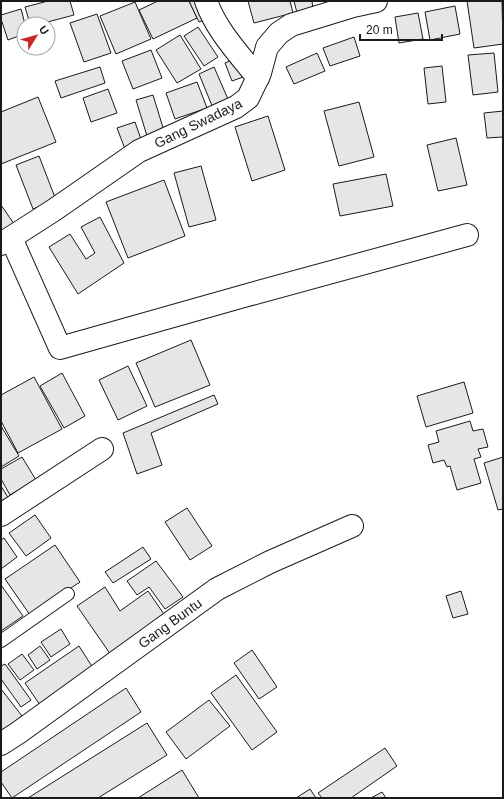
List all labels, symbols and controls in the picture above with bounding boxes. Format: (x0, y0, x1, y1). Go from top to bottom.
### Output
north arrow (16, 16, 56, 56)
scale bar (360, 16, 442, 42)
text: U (37, 23, 51, 37)
text: 20 m (366, 23, 393, 37)
street label: Gang Swadaya (151, 95, 245, 151)
street label: Gang Buntu (135, 595, 205, 651)

